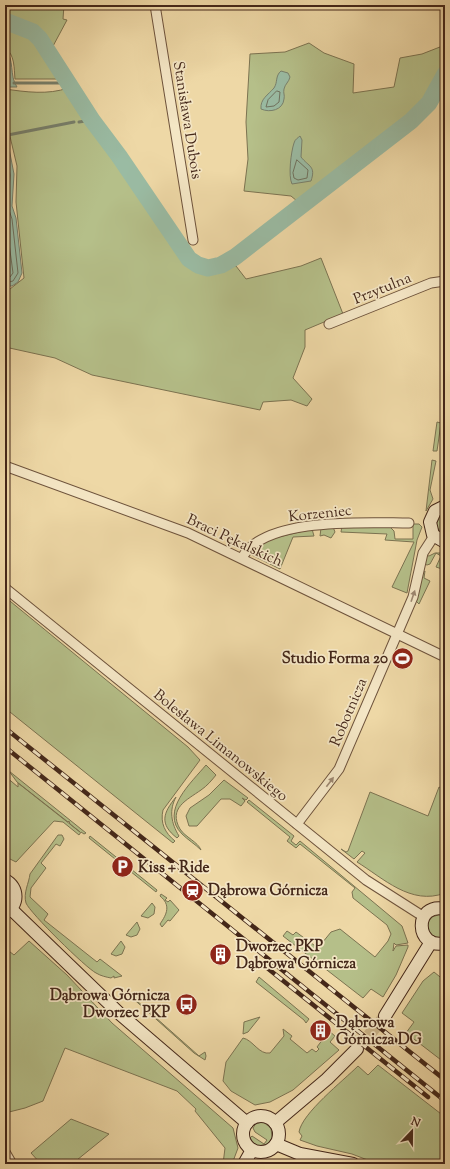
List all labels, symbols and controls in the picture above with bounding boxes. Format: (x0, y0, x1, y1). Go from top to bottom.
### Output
street label: Stanisława Dubois (167, 60, 206, 181)
street label: Przytulna (350, 268, 415, 311)
street label: Korzeniec (287, 501, 353, 528)
street label: Braci Pękalskich (183, 510, 286, 573)
one-way arrow (410, 590, 416, 602)
sports icon: Studio Forma 20 (390, 645, 416, 671)
place label: Studio Forma 20 (282, 649, 388, 670)
street label: Robotnicza (326, 675, 373, 750)
street label: Bolesława Limanowskiego (148, 685, 292, 807)
one-way arrow (326, 776, 335, 787)
parking icon: Kiss + Ride (109, 854, 135, 880)
place label: Kiss + Ride (138, 858, 209, 879)
station icon: Dąbrowa Górnicza (180, 877, 206, 903)
place label: Dąbrowa Górnicza (208, 881, 328, 902)
place label: Dworzec PKP Dąbrowa Górnicza (236, 937, 356, 975)
building icon: Dworzec PKP Dąbrowa Górnicza (208, 942, 234, 968)
place label: Dąbrowa Górnicza Dworzec PKP (50, 986, 171, 1024)
bus stop icon: Dąbrowa Górnicza Dworzec PKP (173, 991, 199, 1017)
place label: Dąbrowa Górnicza DG (336, 1013, 423, 1051)
building icon: Dąbrowa Górnicza DG (308, 1018, 334, 1044)
north arrow (392, 1111, 432, 1151)
text: N (407, 1113, 423, 1132)

